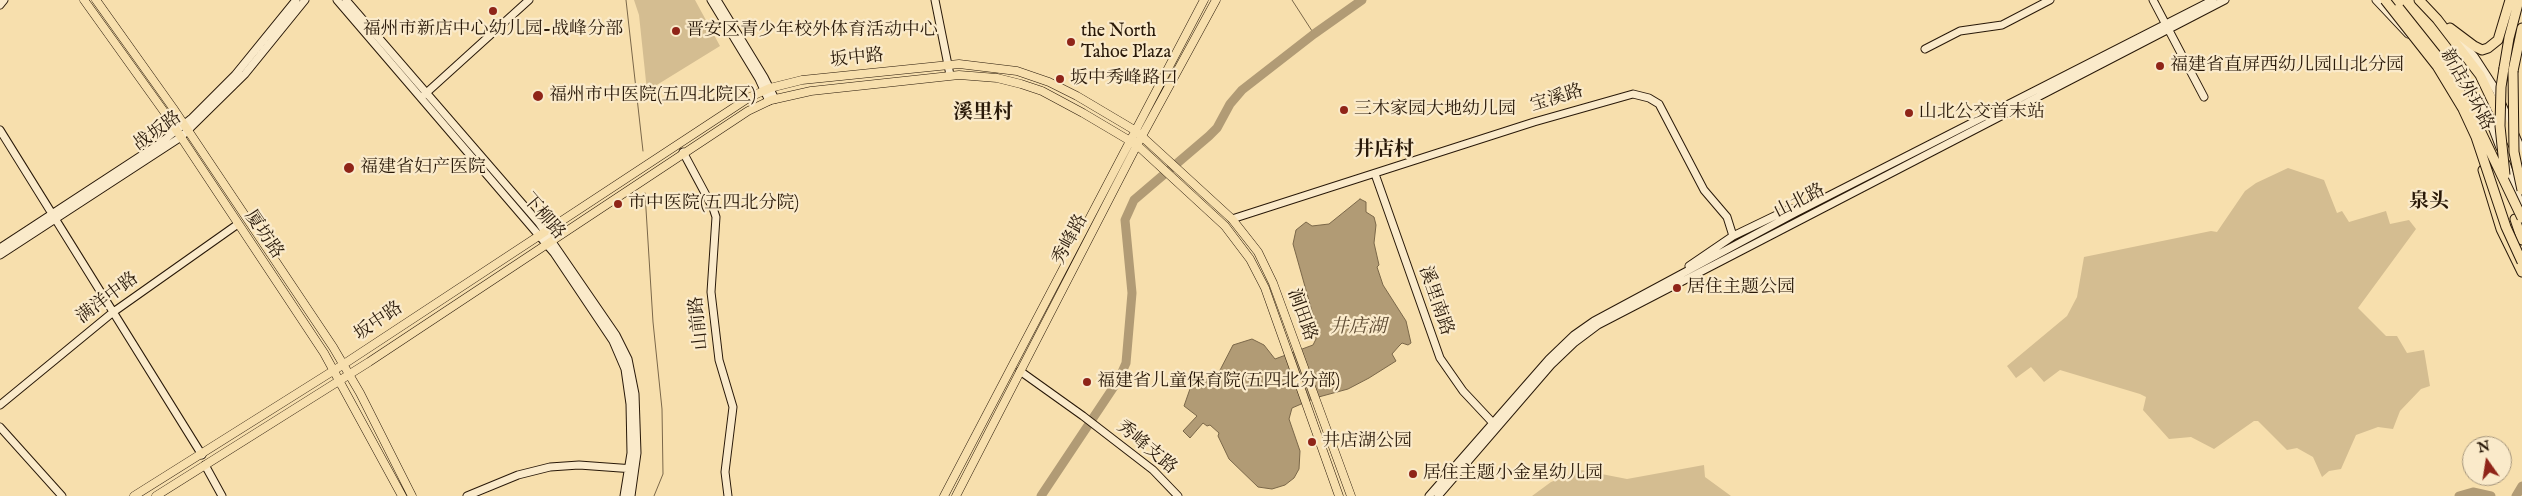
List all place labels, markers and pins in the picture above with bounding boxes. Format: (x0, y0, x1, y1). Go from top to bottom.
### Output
marker: 福州市新店中心幼儿园-战峰分部 (487, 5, 499, 17)
place label: 福州市新店中心幼儿园-战峰分部 (363, 19, 623, 41)
place label: 晋安区青少年校外体育活动中心 (686, 20, 938, 42)
place label: the North Tahoe Plaza (1081, 21, 1171, 64)
marker: 晋安区青少年校外体育活动中心 (670, 25, 682, 37)
marker: the North Tahoe Plaza (1065, 36, 1077, 48)
place label: 福建省直屏西幼儿园山北分园 (2170, 55, 2404, 77)
marker: 福建省直屏西幼儿园山北分园 (2154, 60, 2166, 72)
place label: 坂中秀峰路口 (1070, 68, 1178, 90)
marker: 坂中秀峰路口 (1054, 73, 1066, 85)
place label: 福州市中医院(五四北院区) (549, 85, 756, 107)
marker: 福州市中医院(五四北院区) (531, 89, 545, 103)
place label: 三木家园大地幼儿园 (1354, 99, 1516, 121)
place label: 山北公交首末站 (1919, 102, 2045, 124)
marker: 三木家园大地幼儿园 (1338, 104, 1350, 116)
marker: 山北公交首末站 (1903, 107, 1915, 119)
place label: 福建省妇产医院 (360, 157, 486, 179)
marker: 福建省妇产医院 (342, 161, 356, 175)
place label: 市中医院(五四北分院) (628, 193, 799, 215)
marker: 市中医院(五四北分院) (612, 198, 624, 210)
place label: 居住主题公园 (1687, 277, 1795, 299)
marker: 居住主题公园 (1671, 282, 1683, 294)
place label: 福建省儿童保育院(五四北分部) (1097, 371, 1340, 393)
marker: 福建省儿童保育院(五四北分部) (1081, 376, 1093, 388)
place label: 井店湖公园 (1322, 431, 1412, 453)
marker: 井店湖公园 (1306, 436, 1318, 448)
place label: 居住主题小金星幼儿园 (1423, 463, 1603, 485)
marker: 居住主题小金星幼儿园 (1407, 468, 1419, 480)

